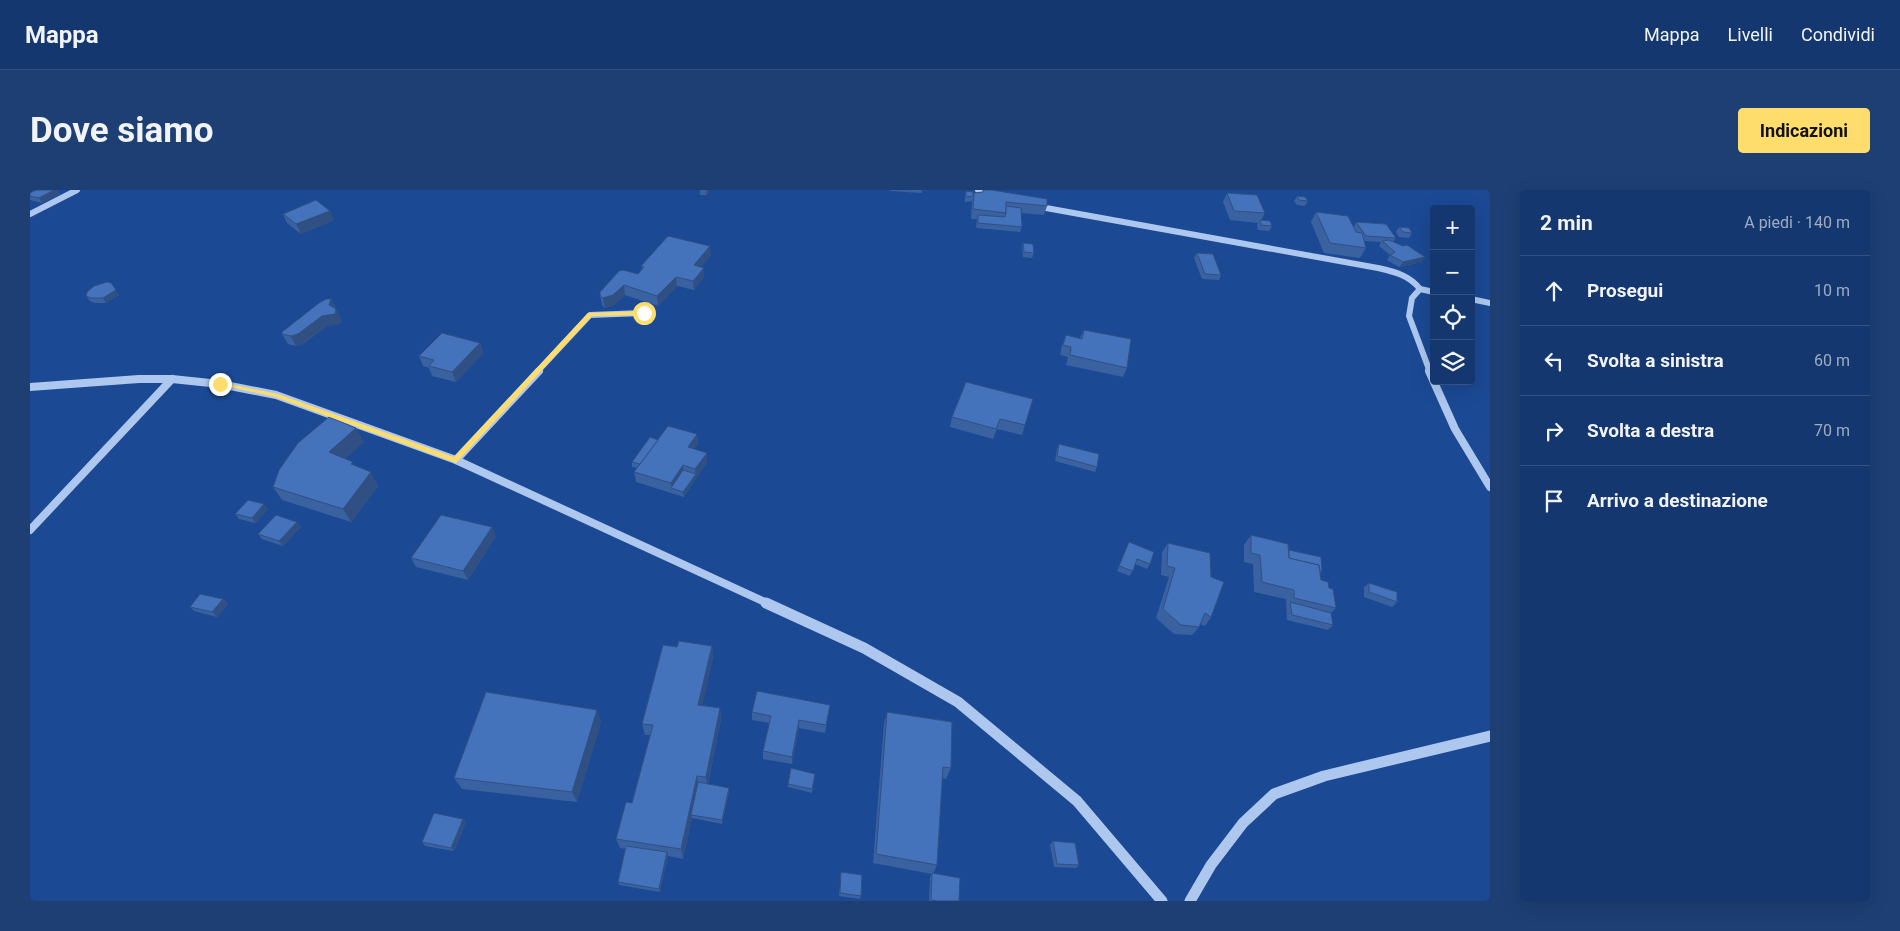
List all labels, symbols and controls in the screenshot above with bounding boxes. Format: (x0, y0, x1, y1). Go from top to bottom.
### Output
text: Mappa (25, 21, 99, 49)
text: Mappa (1644, 24, 1700, 45)
text: Livelli (1728, 24, 1773, 45)
text: Condividi (1801, 24, 1875, 45)
button: Indicazioni (1738, 108, 1870, 153)
text: Dove siamo (30, 110, 213, 151)
map controls (1430, 205, 1475, 385)
button: + (1430, 205, 1475, 250)
text: 2 min (1540, 211, 1593, 235)
text: A piedi · 140 m (1744, 213, 1850, 232)
button: − (1430, 250, 1475, 295)
icon: ahead (1540, 277, 1568, 305)
text: Prosegui (1587, 279, 1663, 302)
text: 10 m (1814, 281, 1850, 300)
button: locate (1430, 295, 1475, 340)
route start (633, 302, 656, 325)
button: layers (1430, 340, 1475, 385)
icon: left (1540, 347, 1568, 375)
text: Svolta a sinistra (1587, 349, 1724, 372)
text: 60 m (1814, 351, 1850, 370)
route end (209, 373, 232, 396)
icon: right (1540, 417, 1568, 445)
text: Svolta a destra (1587, 419, 1714, 442)
text: 70 m (1814, 421, 1850, 440)
icon: arrive (1540, 487, 1568, 515)
text: Arrivo a destinazione (1587, 489, 1768, 512)

